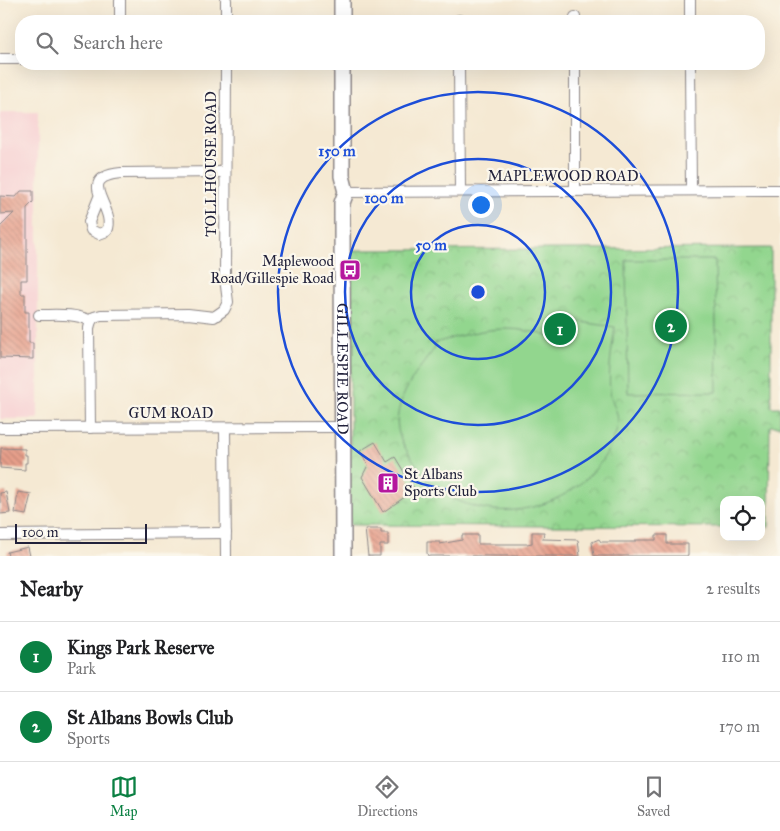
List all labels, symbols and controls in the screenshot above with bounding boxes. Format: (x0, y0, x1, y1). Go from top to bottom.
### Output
search box (15, 15, 765, 70)
icon: search (33, 29, 61, 57)
text: Search here (73, 31, 163, 54)
street label: TOLLHOUSE ROAD (202, 91, 220, 237)
text: 150 m (318, 142, 356, 160)
street label: MAPLEWOOD ROAD (487, 167, 639, 185)
text: 100 m (364, 189, 404, 207)
your location (468, 192, 494, 218)
text: 50 m (415, 236, 447, 254)
place label: Maplewood Road/Gillespie Road (210, 252, 334, 287)
bus stop icon: Maplewood Road/Gillespie Road (338, 258, 362, 282)
centre of rings (469, 283, 487, 301)
street label: GILLESPIE ROAD (333, 303, 352, 435)
pin: 2 (655, 307, 687, 345)
pin: 1 (544, 310, 576, 348)
street label: GUM ROAD (129, 404, 214, 422)
place label: St Albans Sports Club (404, 465, 477, 500)
building icon: St Albans Sports Club (376, 471, 400, 495)
map controls (720, 496, 765, 541)
button: locate (720, 496, 765, 541)
scale bar (15, 521, 148, 544)
text: 100 m (22, 524, 59, 541)
text: Nearby (20, 576, 83, 602)
text: 2 results (706, 579, 760, 598)
text: Kings Park Reserve (67, 636, 214, 659)
text: 1 (33, 647, 39, 666)
text: 110 m (721, 647, 760, 666)
text: Park (67, 659, 96, 678)
text: St Albans Bowls Club (67, 706, 233, 729)
text: 2 (32, 717, 40, 736)
text: 170 m (719, 717, 760, 736)
text: Sports (67, 729, 110, 748)
tab: Map (110, 773, 138, 820)
tab: Directions (357, 773, 418, 820)
tab: Saved (637, 773, 670, 820)

